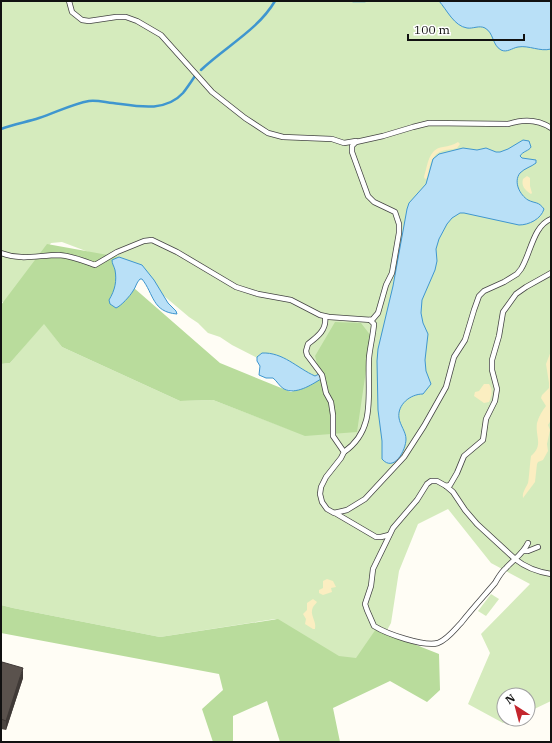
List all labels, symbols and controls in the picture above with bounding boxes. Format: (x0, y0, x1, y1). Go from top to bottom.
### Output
scale bar (408, 16, 524, 42)
text: 100 m (414, 22, 450, 37)
north arrow (496, 687, 536, 727)
text: N (502, 691, 518, 707)

